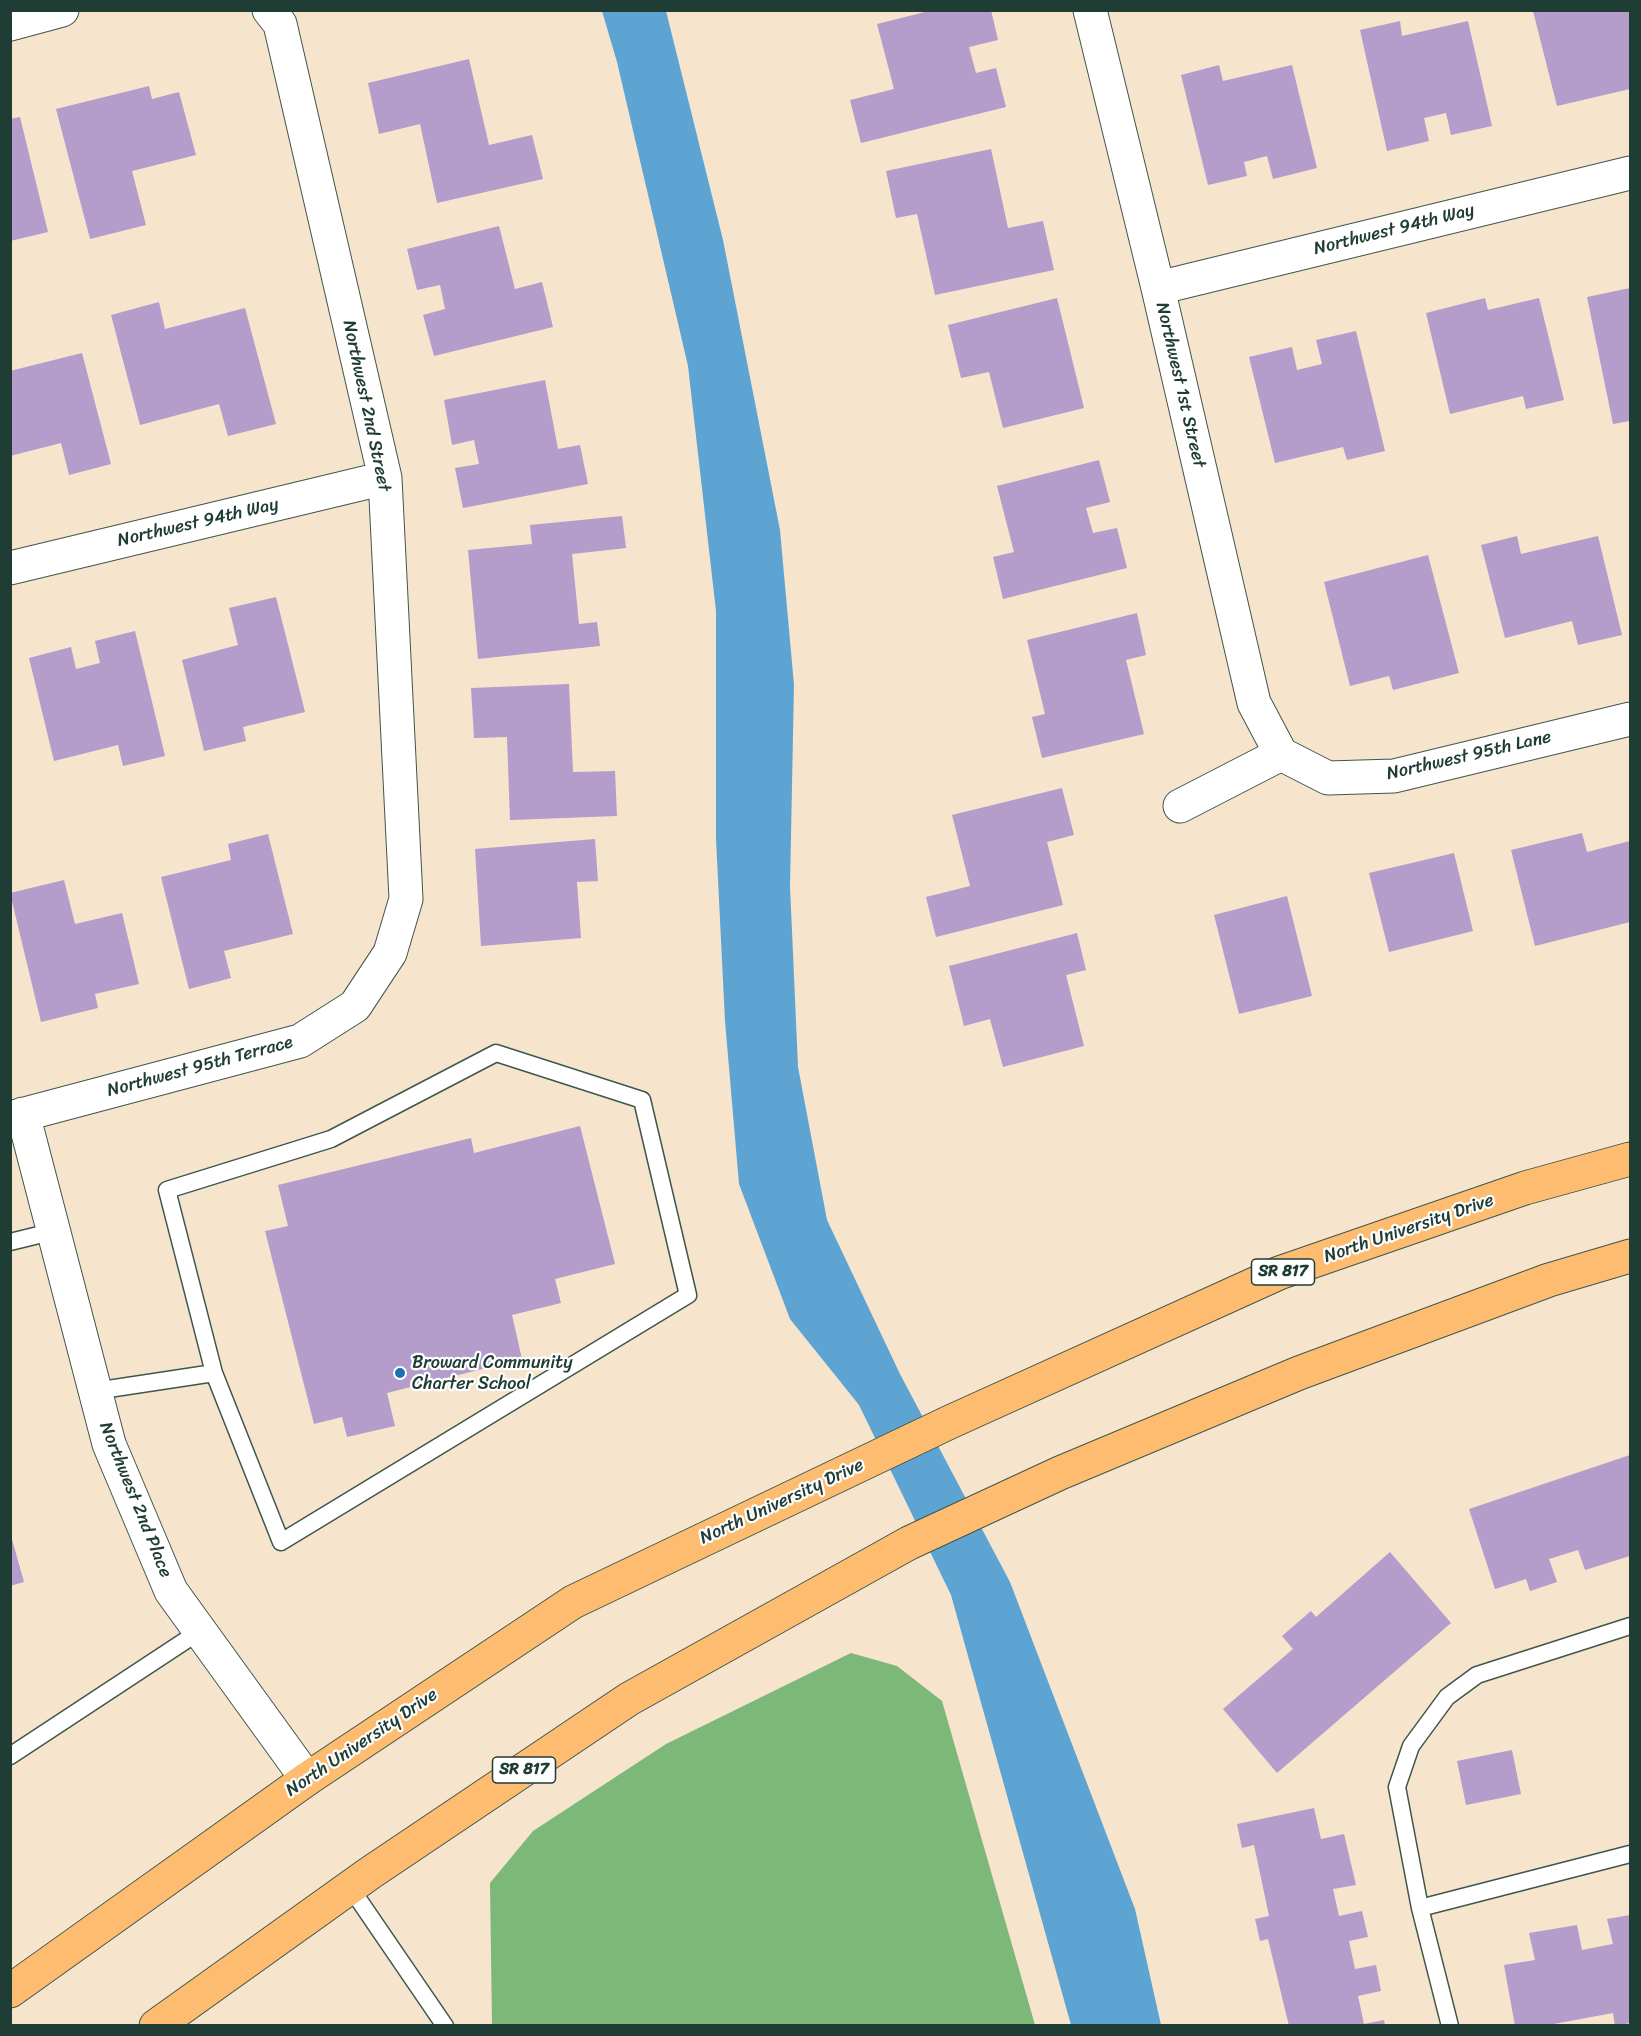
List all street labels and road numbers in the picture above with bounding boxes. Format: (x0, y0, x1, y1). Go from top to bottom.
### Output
street label: Northwest 94th Way (1311, 200, 1477, 260)
street label: Northwest 1st Street (1150, 300, 1210, 470)
street label: Northwest 2nd Street (337, 318, 395, 494)
street label: Northwest 94th Way (115, 494, 281, 552)
street label: Northwest 95th Lane (1384, 727, 1554, 785)
street label: Northwest 95th Terrace (105, 1032, 295, 1102)
street label: North University Drive (1321, 1190, 1497, 1268)
road number: SR 817 (1252, 1259, 1314, 1285)
street label: Northwest 2nd Place (94, 1419, 176, 1581)
street label: North University Drive (697, 1455, 867, 1549)
street label: North University Drive (282, 1684, 442, 1802)
road number: SR 817 (492, 1757, 556, 1783)

